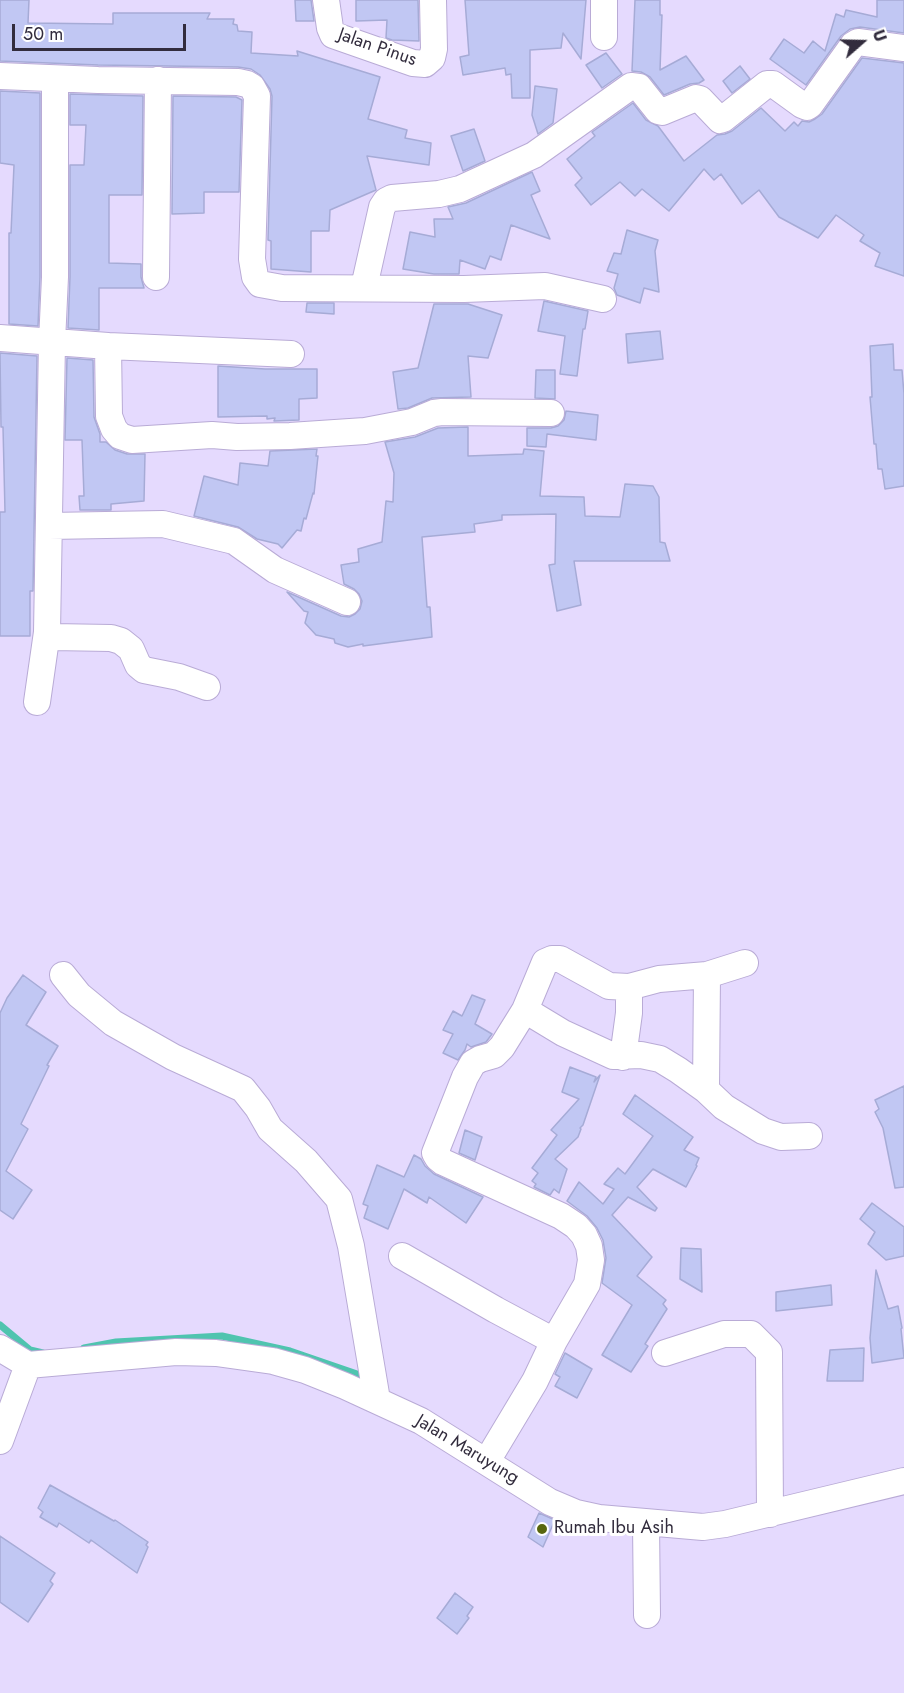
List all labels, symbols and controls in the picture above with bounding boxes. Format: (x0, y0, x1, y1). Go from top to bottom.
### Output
scale bar (15, 12, 189, 50)
north arrow (832, 12, 892, 72)
text: 50 m (23, 21, 63, 47)
street label: Jalan Pinus (335, 25, 419, 71)
text: U (867, 26, 892, 45)
street label: Jalan Maruyung (411, 1411, 523, 1489)
place label: Rumah Ibu Asih (554, 1518, 674, 1540)
marker: Rumah Ibu Asih (535, 1522, 549, 1536)

